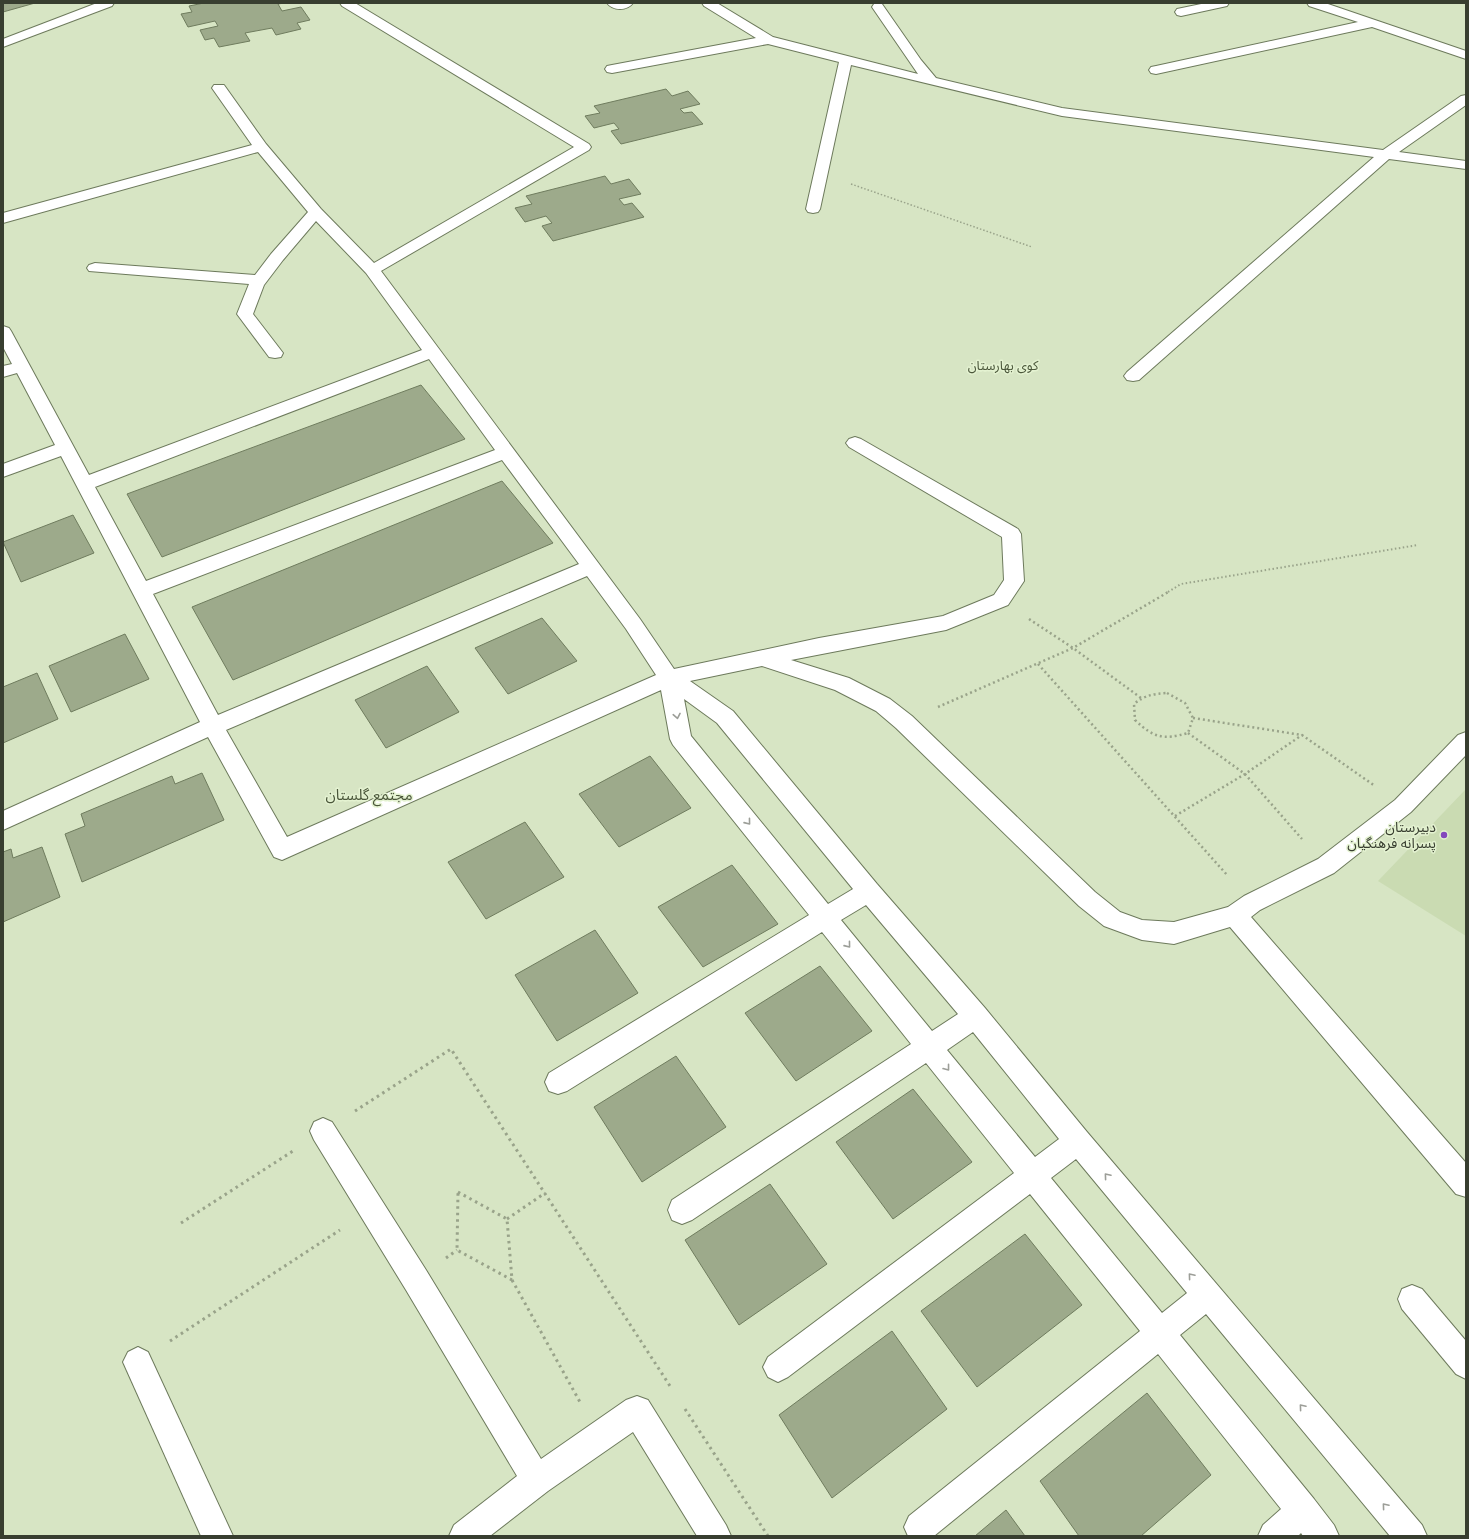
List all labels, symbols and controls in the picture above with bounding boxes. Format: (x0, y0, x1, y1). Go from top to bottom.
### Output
district label: کوی بهارستان (968, 358, 1039, 374)
one-way arrow (672, 713, 680, 720)
district label: مجتمع گلستان (325, 787, 413, 807)
one-way arrow (744, 818, 751, 825)
place label: دبیرستان پسرانه فرهنگیان (1347, 820, 1436, 853)
marker: دبیرستان پسرانه فرهنگیان (1439, 830, 1449, 840)
one-way arrow (843, 941, 850, 948)
one-way arrow (943, 1063, 950, 1070)
one-way arrow (1104, 1173, 1111, 1181)
one-way arrow (1188, 1273, 1195, 1280)
one-way arrow (1299, 1404, 1306, 1412)
one-way arrow (1383, 1504, 1390, 1511)

